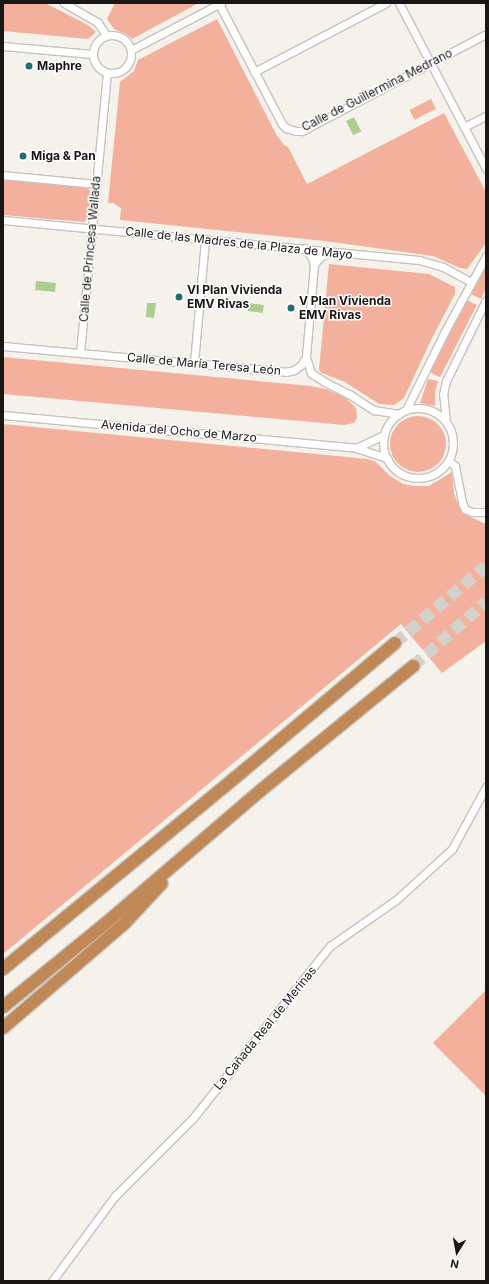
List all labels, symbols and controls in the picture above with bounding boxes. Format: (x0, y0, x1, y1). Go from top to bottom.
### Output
street label: Calle de Guillermina Medrano (299, 46, 455, 134)
place label: Maphre (37, 59, 82, 73)
marker: Maphre (24, 61, 34, 71)
place label: Miga & Pan (31, 149, 96, 163)
marker: Miga & Pan (18, 151, 28, 161)
street label: Calle de Princesa Wallada (76, 175, 104, 323)
street label: Calle de las Madres de la Plaza de Mayo (125, 224, 353, 262)
place label: VI Plan Vivienda EMV Rivas (187, 283, 282, 311)
marker: VI Plan Vivienda EMV Rivas (174, 292, 184, 302)
place label: V Plan Vivienda EMV Rivas (299, 294, 391, 322)
marker: V Plan Vivienda EMV Rivas (286, 303, 296, 313)
street label: Calle de María Teresa León (126, 350, 282, 378)
street label: Avenida del Ocho de Marzo (101, 417, 257, 445)
street label: La Cañada Real de Merinas (211, 963, 319, 1093)
north arrow (437, 1232, 477, 1272)
text: N (449, 1256, 460, 1271)

